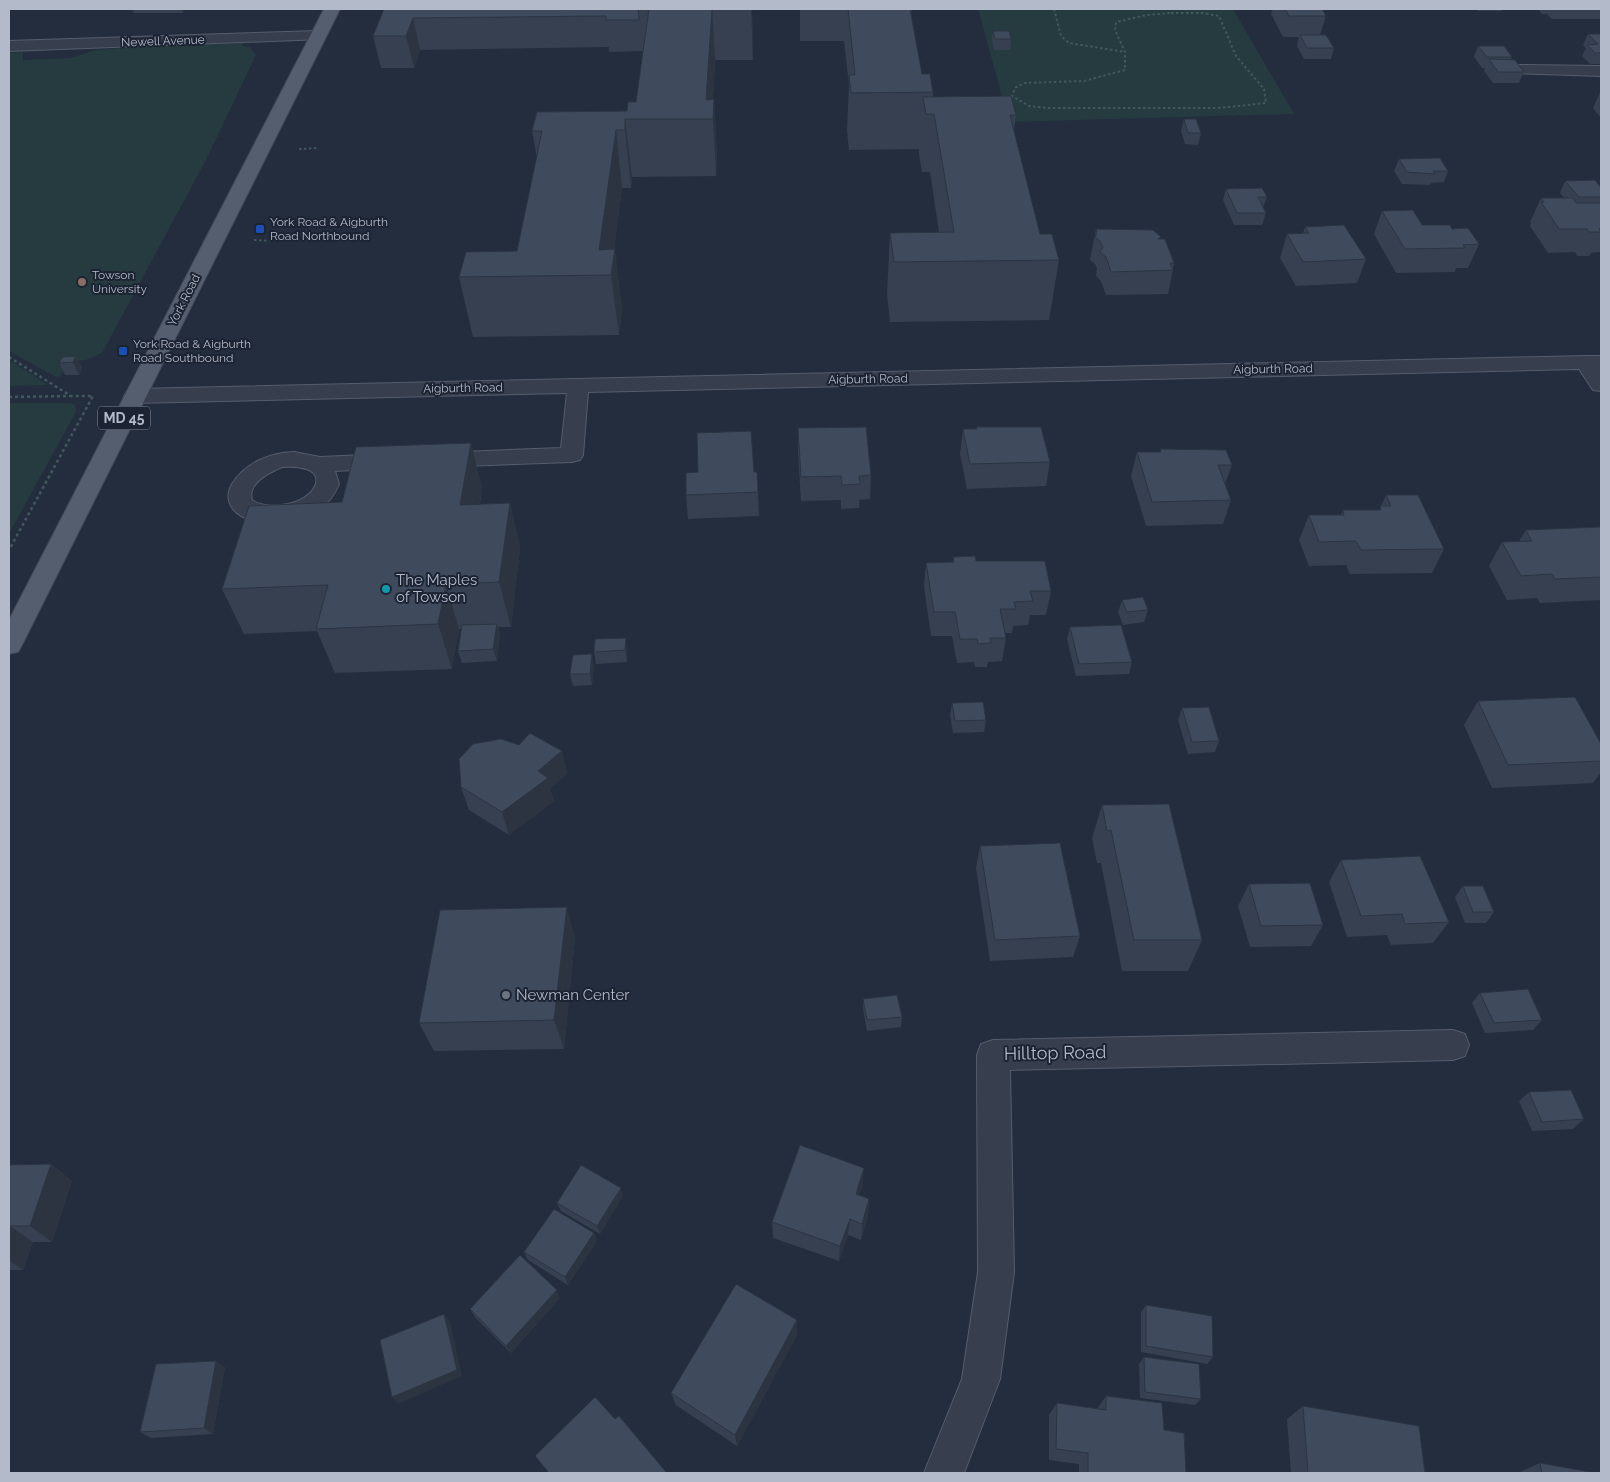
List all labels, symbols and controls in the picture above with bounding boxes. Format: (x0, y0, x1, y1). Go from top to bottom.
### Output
street label: Newell Avenue (121, 33, 205, 49)
place label: York Road & Aigburth Road Northbound (270, 215, 388, 243)
marker: York Road & Aigburth Road Northbound (254, 223, 266, 235)
place label: Towson University (92, 268, 147, 296)
street label: York Road (165, 272, 203, 328)
marker: Towson University (76, 276, 88, 288)
place label: York Road & Aigburth Road Southbound (133, 337, 251, 365)
marker: York Road & Aigburth Road Southbound (117, 345, 129, 357)
street label: Aigburth Road (1233, 361, 1313, 377)
street label: Aigburth Road (828, 371, 908, 387)
street label: Aigburth Road (423, 380, 503, 396)
road number: MD 45 (98, 406, 150, 429)
place label: The Maples of Towson (396, 571, 477, 606)
marker: The Maples of Towson (380, 583, 392, 595)
place label: Newman Center (516, 986, 630, 1004)
marker: Newman Center (500, 989, 512, 1001)
street label: Hilltop Road (1004, 1041, 1106, 1064)

